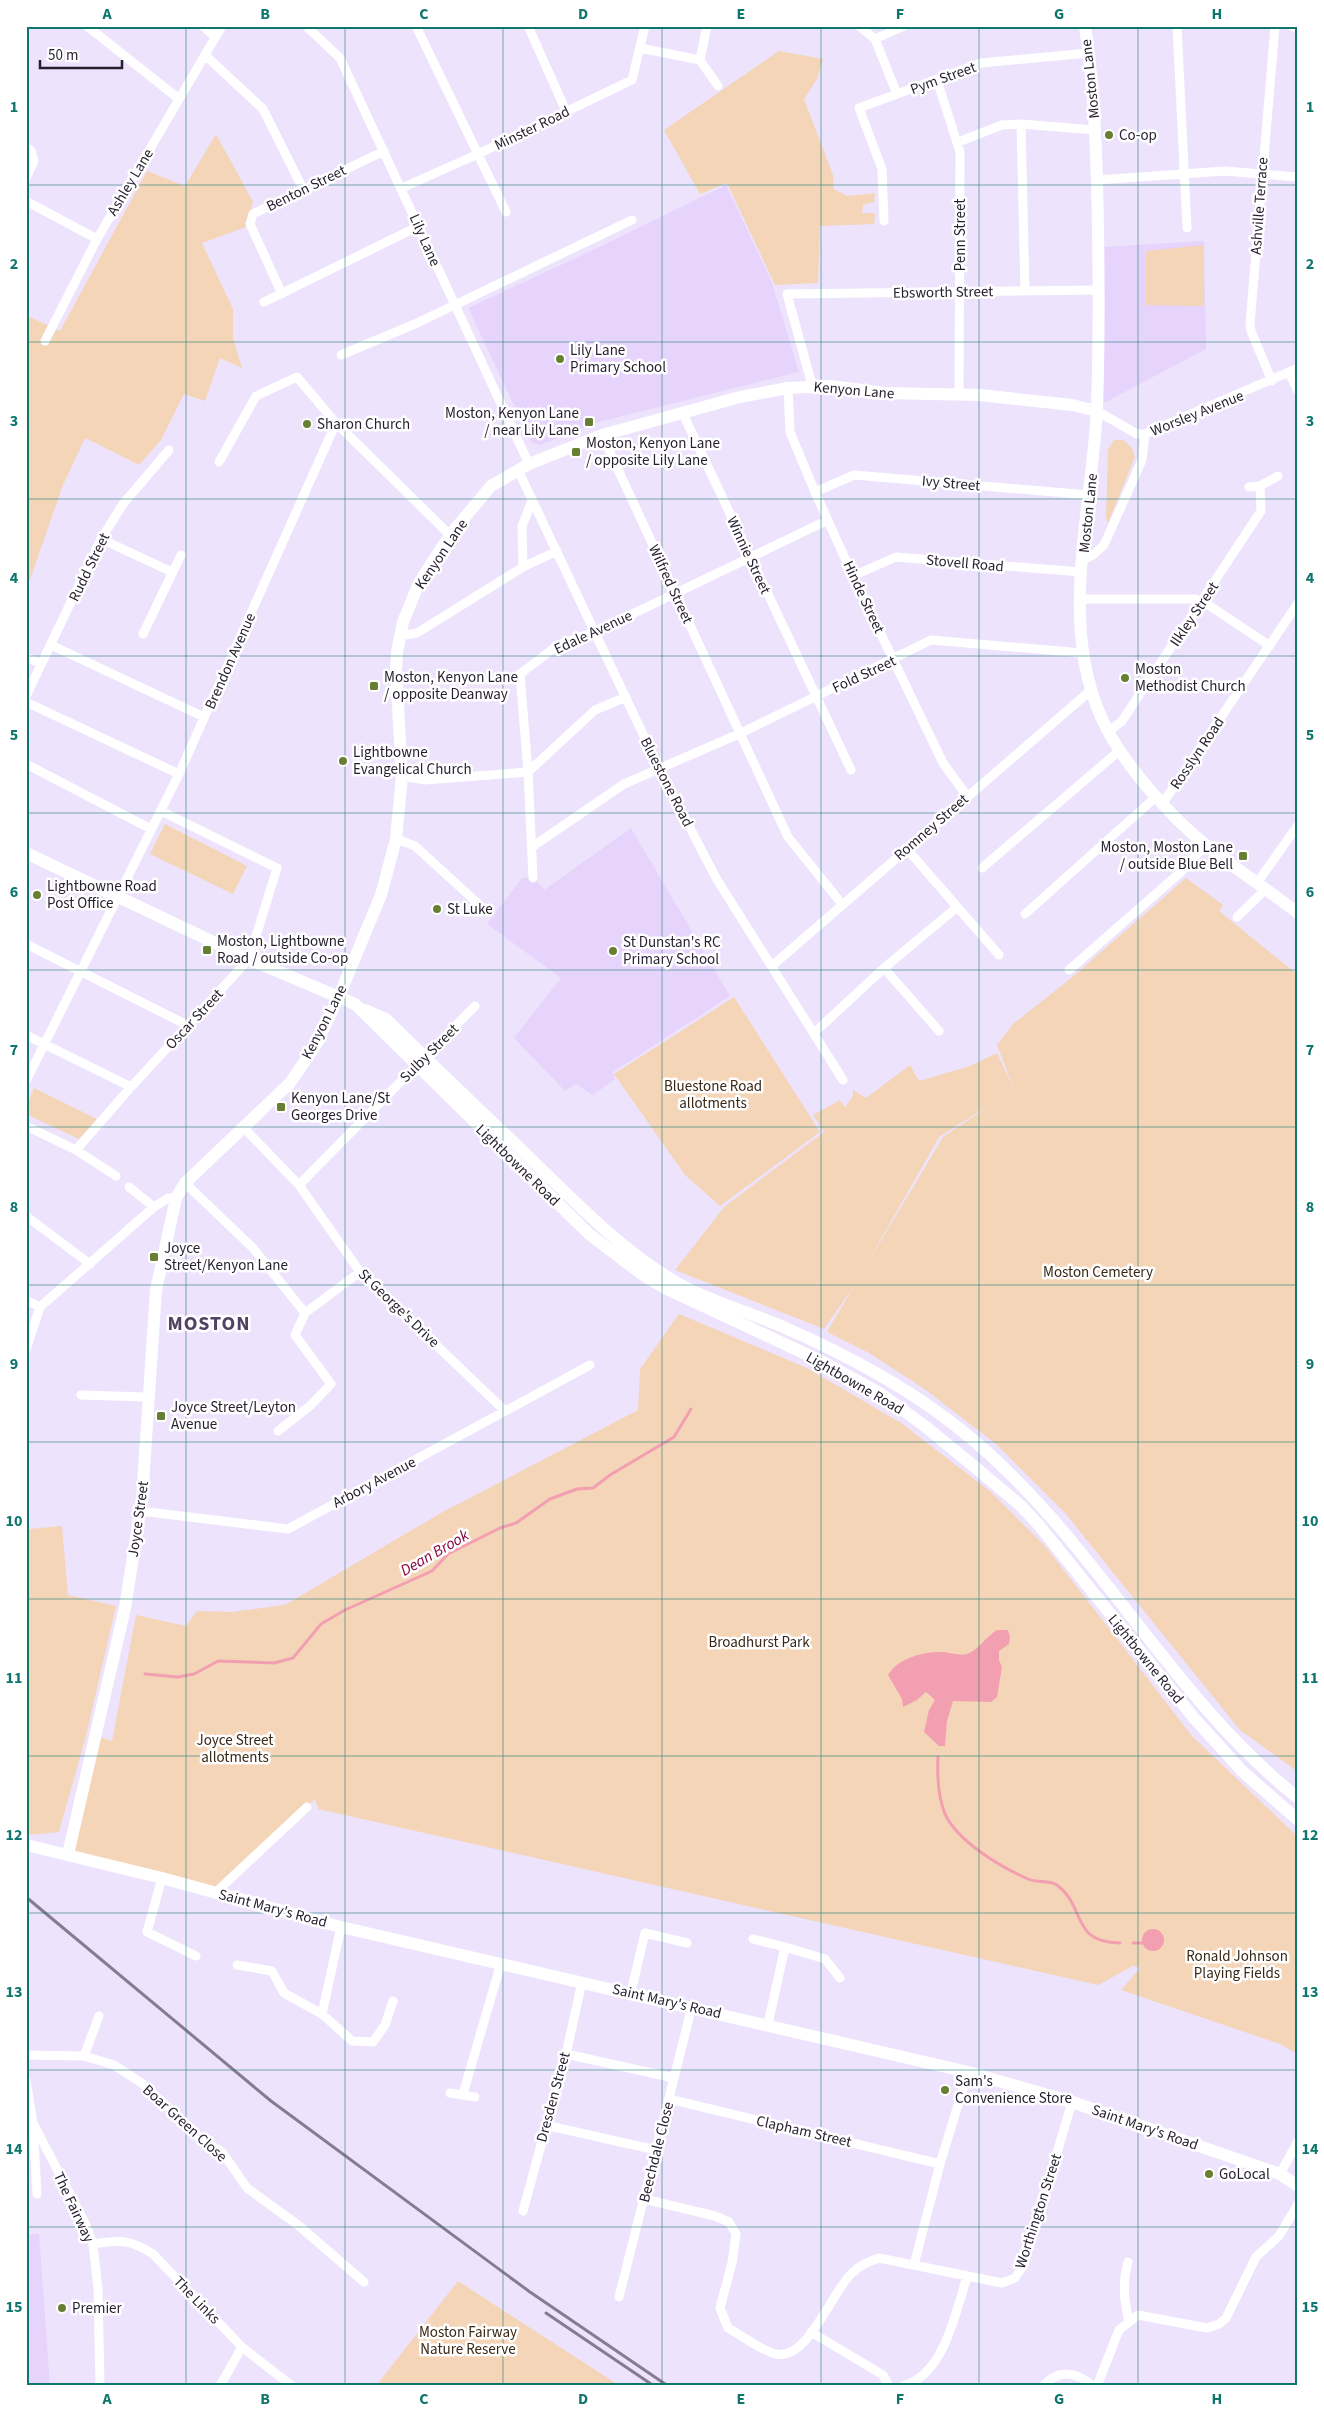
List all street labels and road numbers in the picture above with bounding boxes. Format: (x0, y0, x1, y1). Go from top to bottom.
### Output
street label: Moston Lane (1076, 38, 1105, 120)
street label: Pym Street (907, 57, 979, 100)
street label: Minster Road (491, 101, 573, 156)
street label: Ashley Lane (102, 145, 159, 220)
street label: Ashville Terrace (1246, 157, 1273, 256)
street label: Benton Street (263, 160, 350, 217)
street label: Penn Street (950, 199, 971, 271)
street label: Lily Lane (404, 211, 445, 270)
street label: Ebsworth Street (893, 281, 993, 304)
street label: Kenyon Lane (813, 377, 895, 404)
street label: Worsley Avenue (1147, 385, 1247, 442)
street label: Ivy Street (921, 470, 981, 497)
street label: Moston Lane (1074, 472, 1103, 554)
street label: Winnie Street (721, 513, 776, 598)
street label: Kenyon Lane (410, 515, 473, 594)
street label: Rudd Street (64, 529, 115, 605)
street label: Wilfred Street (643, 541, 698, 627)
street label: Stovell Road (925, 550, 1005, 577)
street label: Hinde Street (838, 557, 890, 637)
street label: Ilkley Street (1165, 578, 1224, 651)
street label: Edale Avenue (551, 605, 636, 660)
street label: Brendon Avenue (200, 610, 261, 713)
street label: Fold Street (829, 651, 899, 698)
street label: Rosslyn Road (1165, 713, 1229, 794)
street label: Bluestone Road (635, 734, 698, 831)
street label: Romney Street (890, 789, 973, 866)
street label: Kenyon Lane (297, 981, 352, 1063)
street label: Oscar Street (161, 984, 228, 1054)
street label: Sulby Street (395, 1019, 464, 1088)
street label: Lightbowne Road (471, 1120, 564, 1211)
street label: St George's Drive (353, 1264, 444, 1353)
street label: Lightbowne Road (802, 1347, 908, 1420)
street label: Arbory Avenue (329, 1452, 420, 1513)
street label: Joyce Street (123, 1480, 154, 1559)
street label: Lightbowne Road (1103, 1610, 1188, 1709)
street label: Saint Mary's Road (216, 1884, 329, 1933)
street label: Saint Mary's Road (610, 1979, 724, 2024)
street label: Dresden Street (531, 2050, 576, 2145)
street label: Boar Green Close (138, 2080, 231, 2167)
street label: Saint Mary's Road (1089, 2099, 1201, 2156)
street label: Beechdale Close (634, 2100, 679, 2205)
street label: Clapham Street (754, 2110, 854, 2153)
street label: Worthington Street (1010, 2151, 1067, 2271)
street label: The Fairway (48, 2169, 99, 2246)
street label: The Links (168, 2272, 225, 2329)

